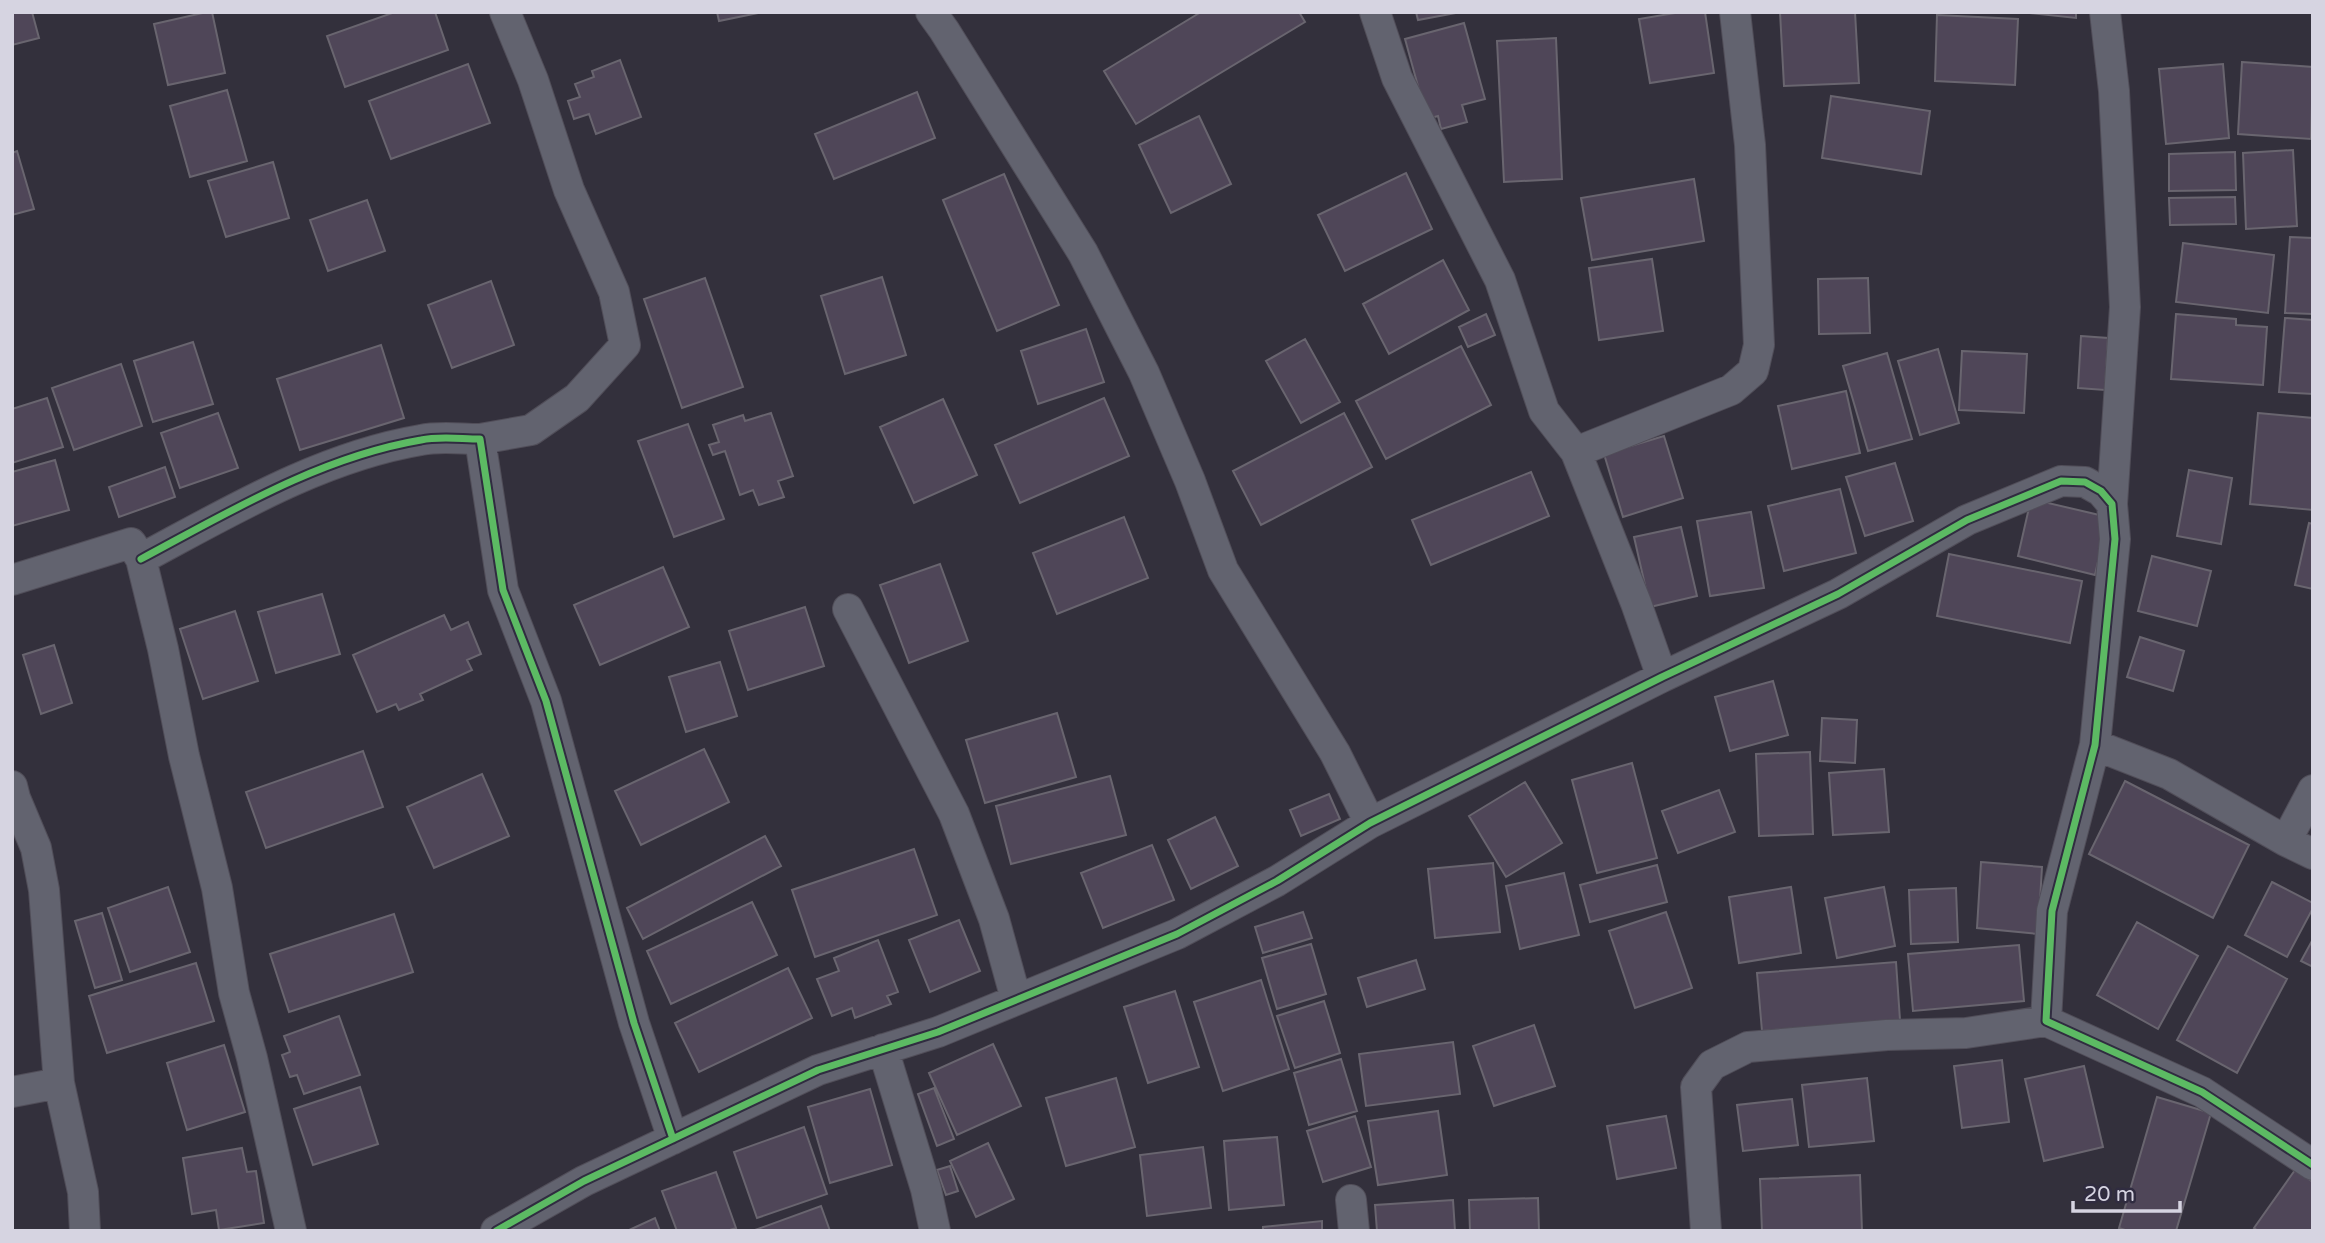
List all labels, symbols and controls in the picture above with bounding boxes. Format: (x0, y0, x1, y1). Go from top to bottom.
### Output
scale bar (2073, 1170, 2180, 1214)
text: 20 m (2084, 1182, 2135, 1207)

